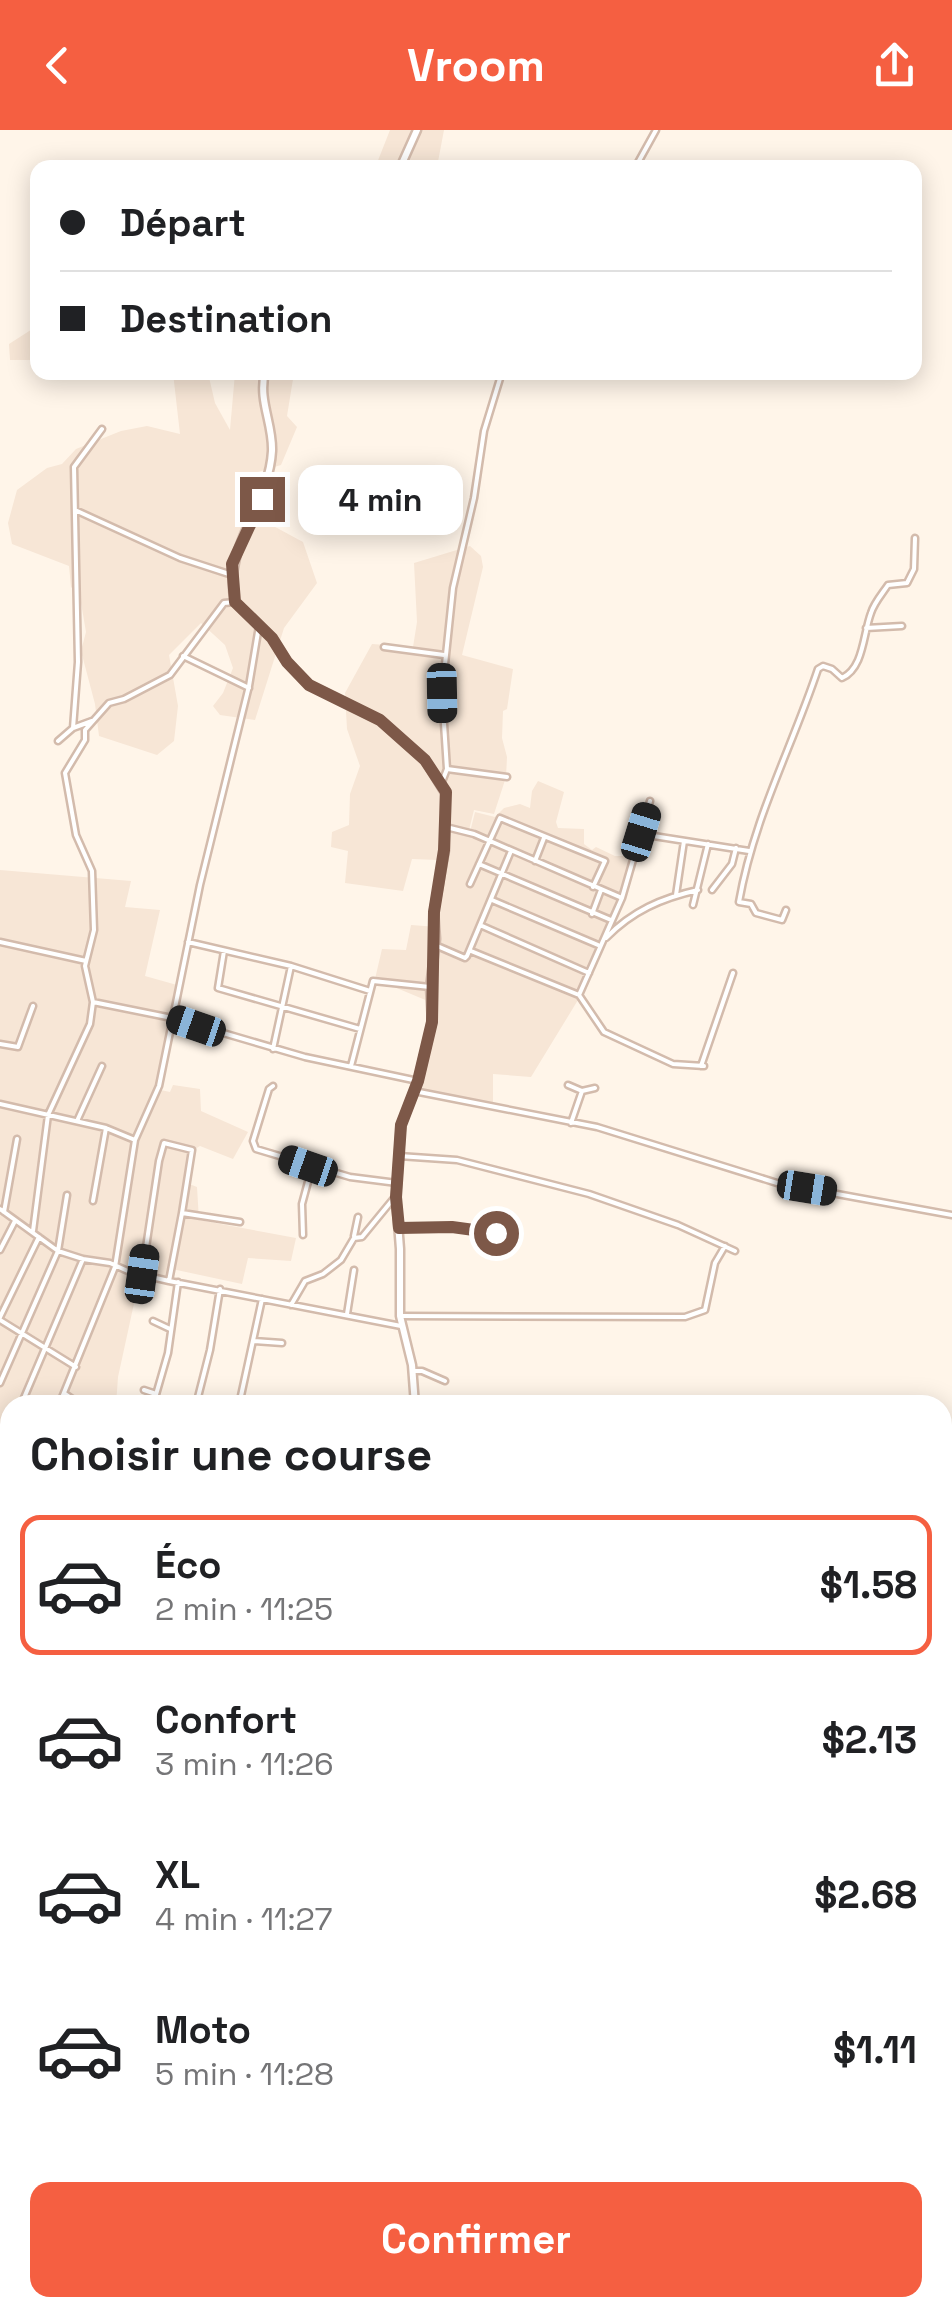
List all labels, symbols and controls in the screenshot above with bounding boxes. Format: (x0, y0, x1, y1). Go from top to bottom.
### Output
text: Vroom (407, 37, 545, 94)
icon: back (30, 38, 85, 93)
icon: share (867, 38, 922, 93)
text: Départ (120, 199, 246, 247)
text: Destination (120, 295, 332, 343)
callout: 4 min (297, 464, 462, 534)
route end (240, 477, 285, 522)
text: 4 min (338, 480, 423, 520)
car (426, 663, 458, 723)
car (618, 799, 664, 865)
car (163, 1002, 229, 1050)
car (275, 1142, 341, 1190)
car (775, 1168, 839, 1208)
route start (474, 1211, 519, 1256)
car (123, 1242, 161, 1306)
text: Choisir une course (30, 1426, 432, 1483)
icon: car (35, 1540, 125, 1630)
text: Éco (155, 1541, 222, 1589)
text: $1.58 (820, 1561, 917, 1609)
text: 2 min · 11:25 (155, 1589, 333, 1629)
icon: car (35, 1695, 125, 1785)
text: Confort (155, 1696, 297, 1744)
text: $2.13 (822, 1716, 917, 1764)
text: 3 min · 11:26 (155, 1744, 334, 1784)
icon: car (35, 1850, 125, 1940)
text: XL (155, 1851, 200, 1899)
text: $2.68 (814, 1871, 917, 1919)
text: 4 min · 11:27 (155, 1899, 333, 1939)
icon: car (35, 2005, 125, 2095)
text: Moto (155, 2006, 251, 2054)
text: $1.11 (833, 2026, 917, 2074)
text: 5 min · 11:28 (155, 2054, 334, 2094)
button: Confirmer (30, 2182, 922, 2297)

